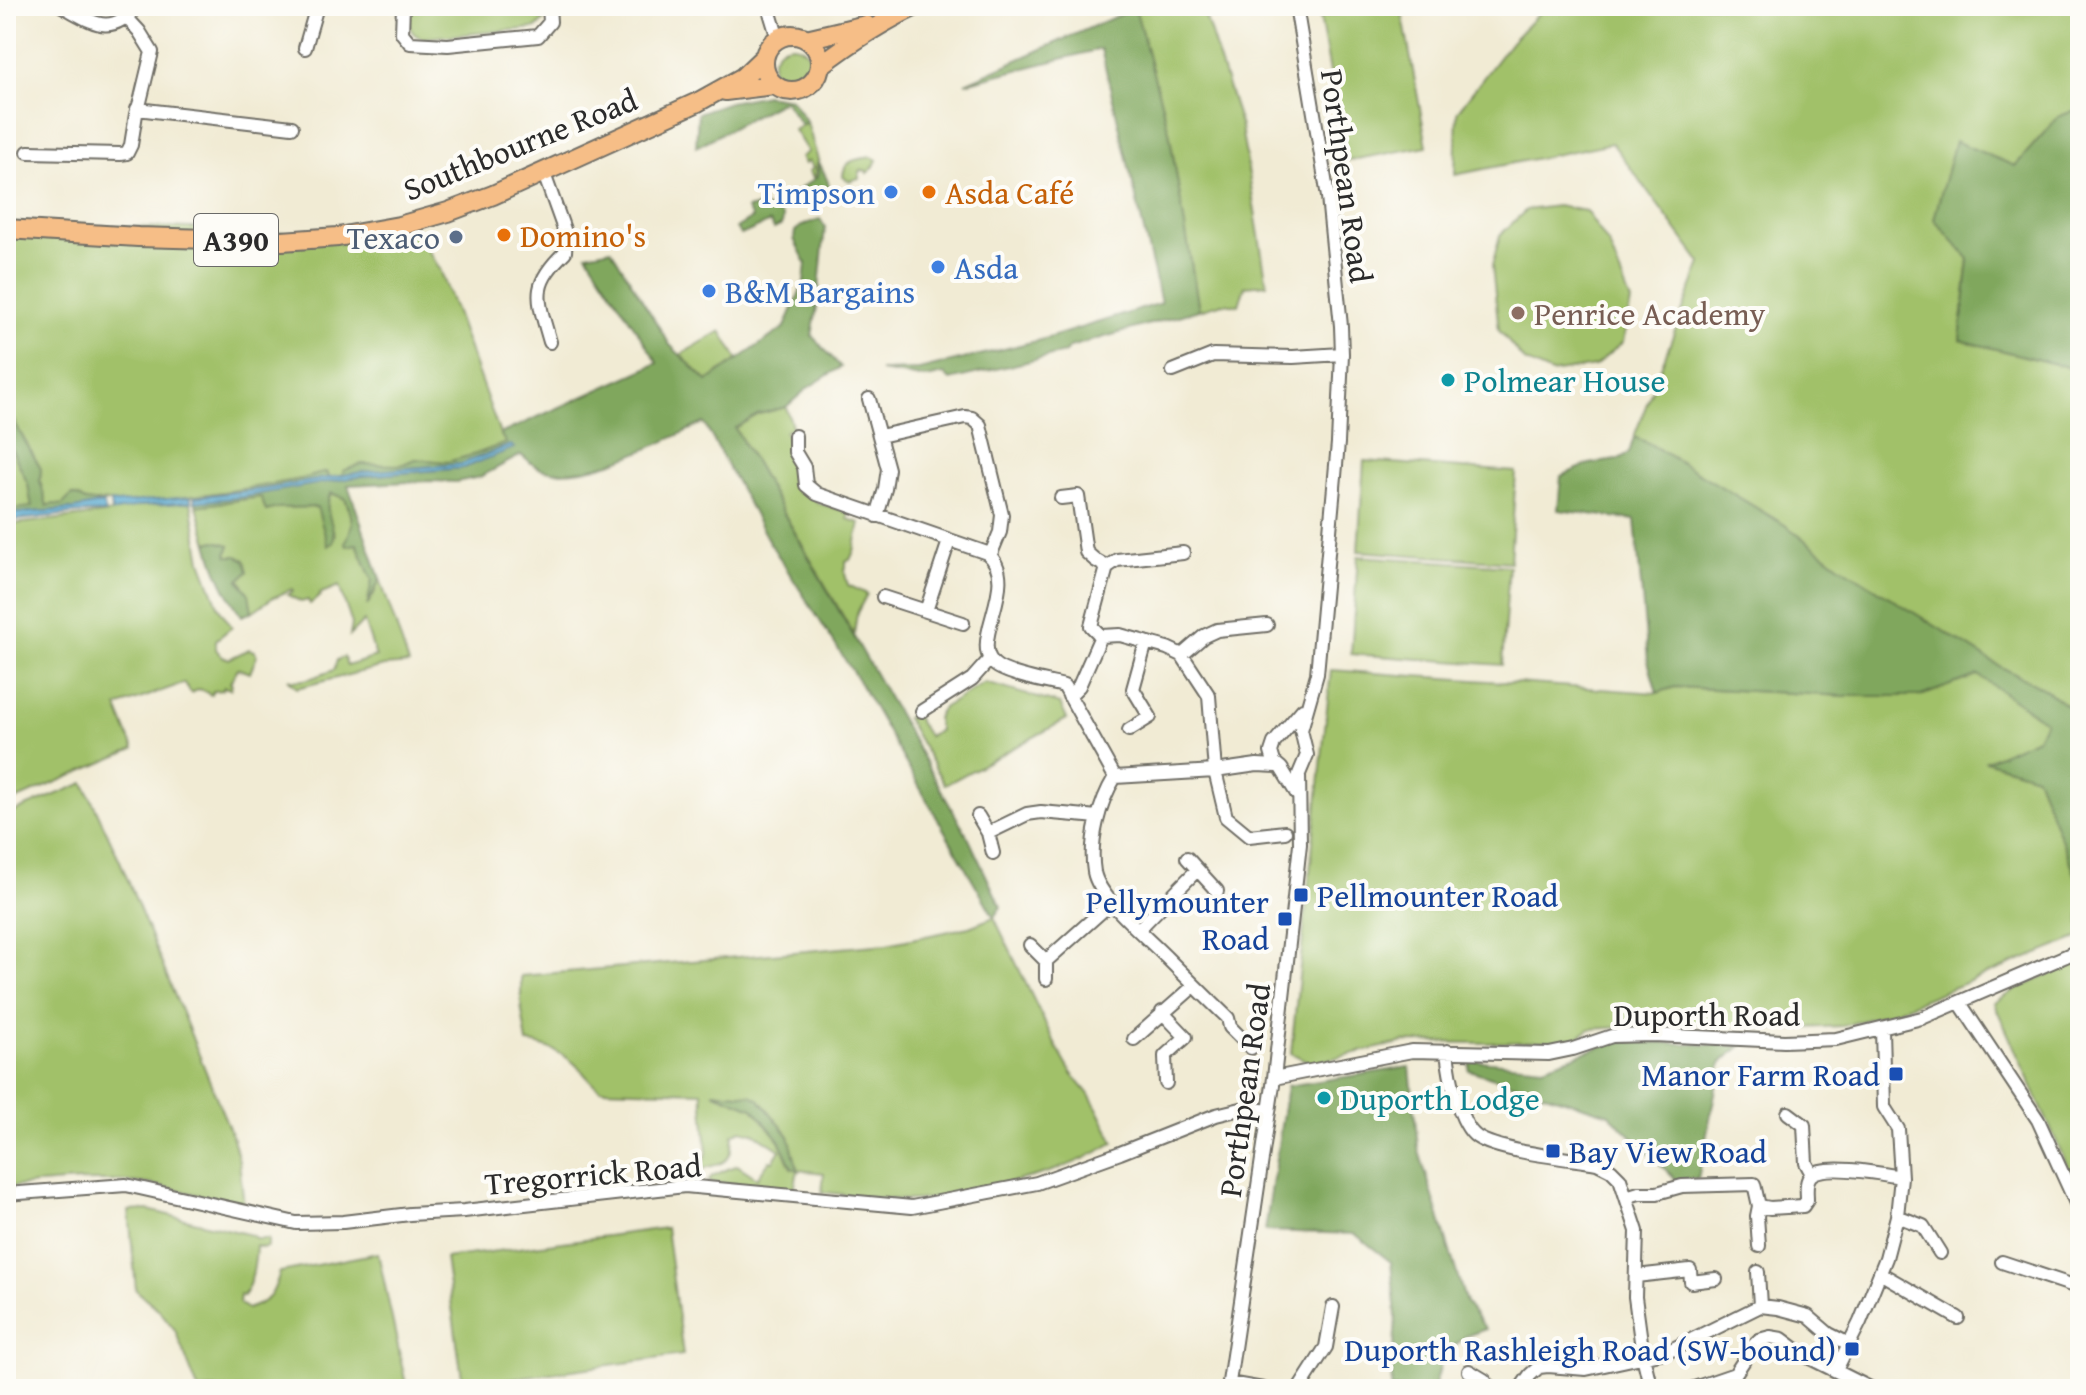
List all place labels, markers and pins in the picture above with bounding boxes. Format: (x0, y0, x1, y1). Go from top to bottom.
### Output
place label: Timpson (758, 169, 875, 216)
place label: Asda Café (945, 169, 1074, 216)
marker: Timpson (882, 183, 900, 201)
marker: Asda Café (920, 183, 938, 201)
place label: Domino's (520, 212, 646, 259)
place label: Texaco (347, 214, 440, 261)
marker: Domino's (495, 226, 513, 244)
marker: Texaco (447, 228, 465, 246)
place label: Asda (954, 244, 1018, 291)
marker: Asda (929, 258, 947, 276)
place label: B&M Bargains (725, 268, 915, 315)
marker: B&M Bargains (700, 282, 718, 300)
place label: Penrice Academy (1534, 290, 1766, 337)
marker: Penrice Academy (1509, 304, 1527, 322)
place label: Polmear House (1464, 357, 1666, 404)
marker: Polmear House (1439, 371, 1457, 389)
place label: Pellmounter Road (1317, 872, 1558, 919)
place label: Pellymounter Road (1086, 878, 1269, 962)
marker: Pellmounter Road (1292, 886, 1310, 904)
marker: Pellymounter Road (1276, 910, 1294, 928)
place label: Manor Farm Road (1641, 1051, 1880, 1098)
marker: Manor Farm Road (1887, 1065, 1905, 1083)
place label: Duporth Lodge (1340, 1075, 1540, 1122)
marker: Duporth Lodge (1315, 1089, 1333, 1107)
place label: Bay View Road (1569, 1128, 1767, 1175)
marker: Bay View Road (1544, 1142, 1562, 1160)
place label: Duporth Rashleigh Road (SW-bound) (1344, 1326, 1836, 1373)
marker: Duporth Rashleigh Road (SW-bound) (1843, 1340, 1861, 1358)

